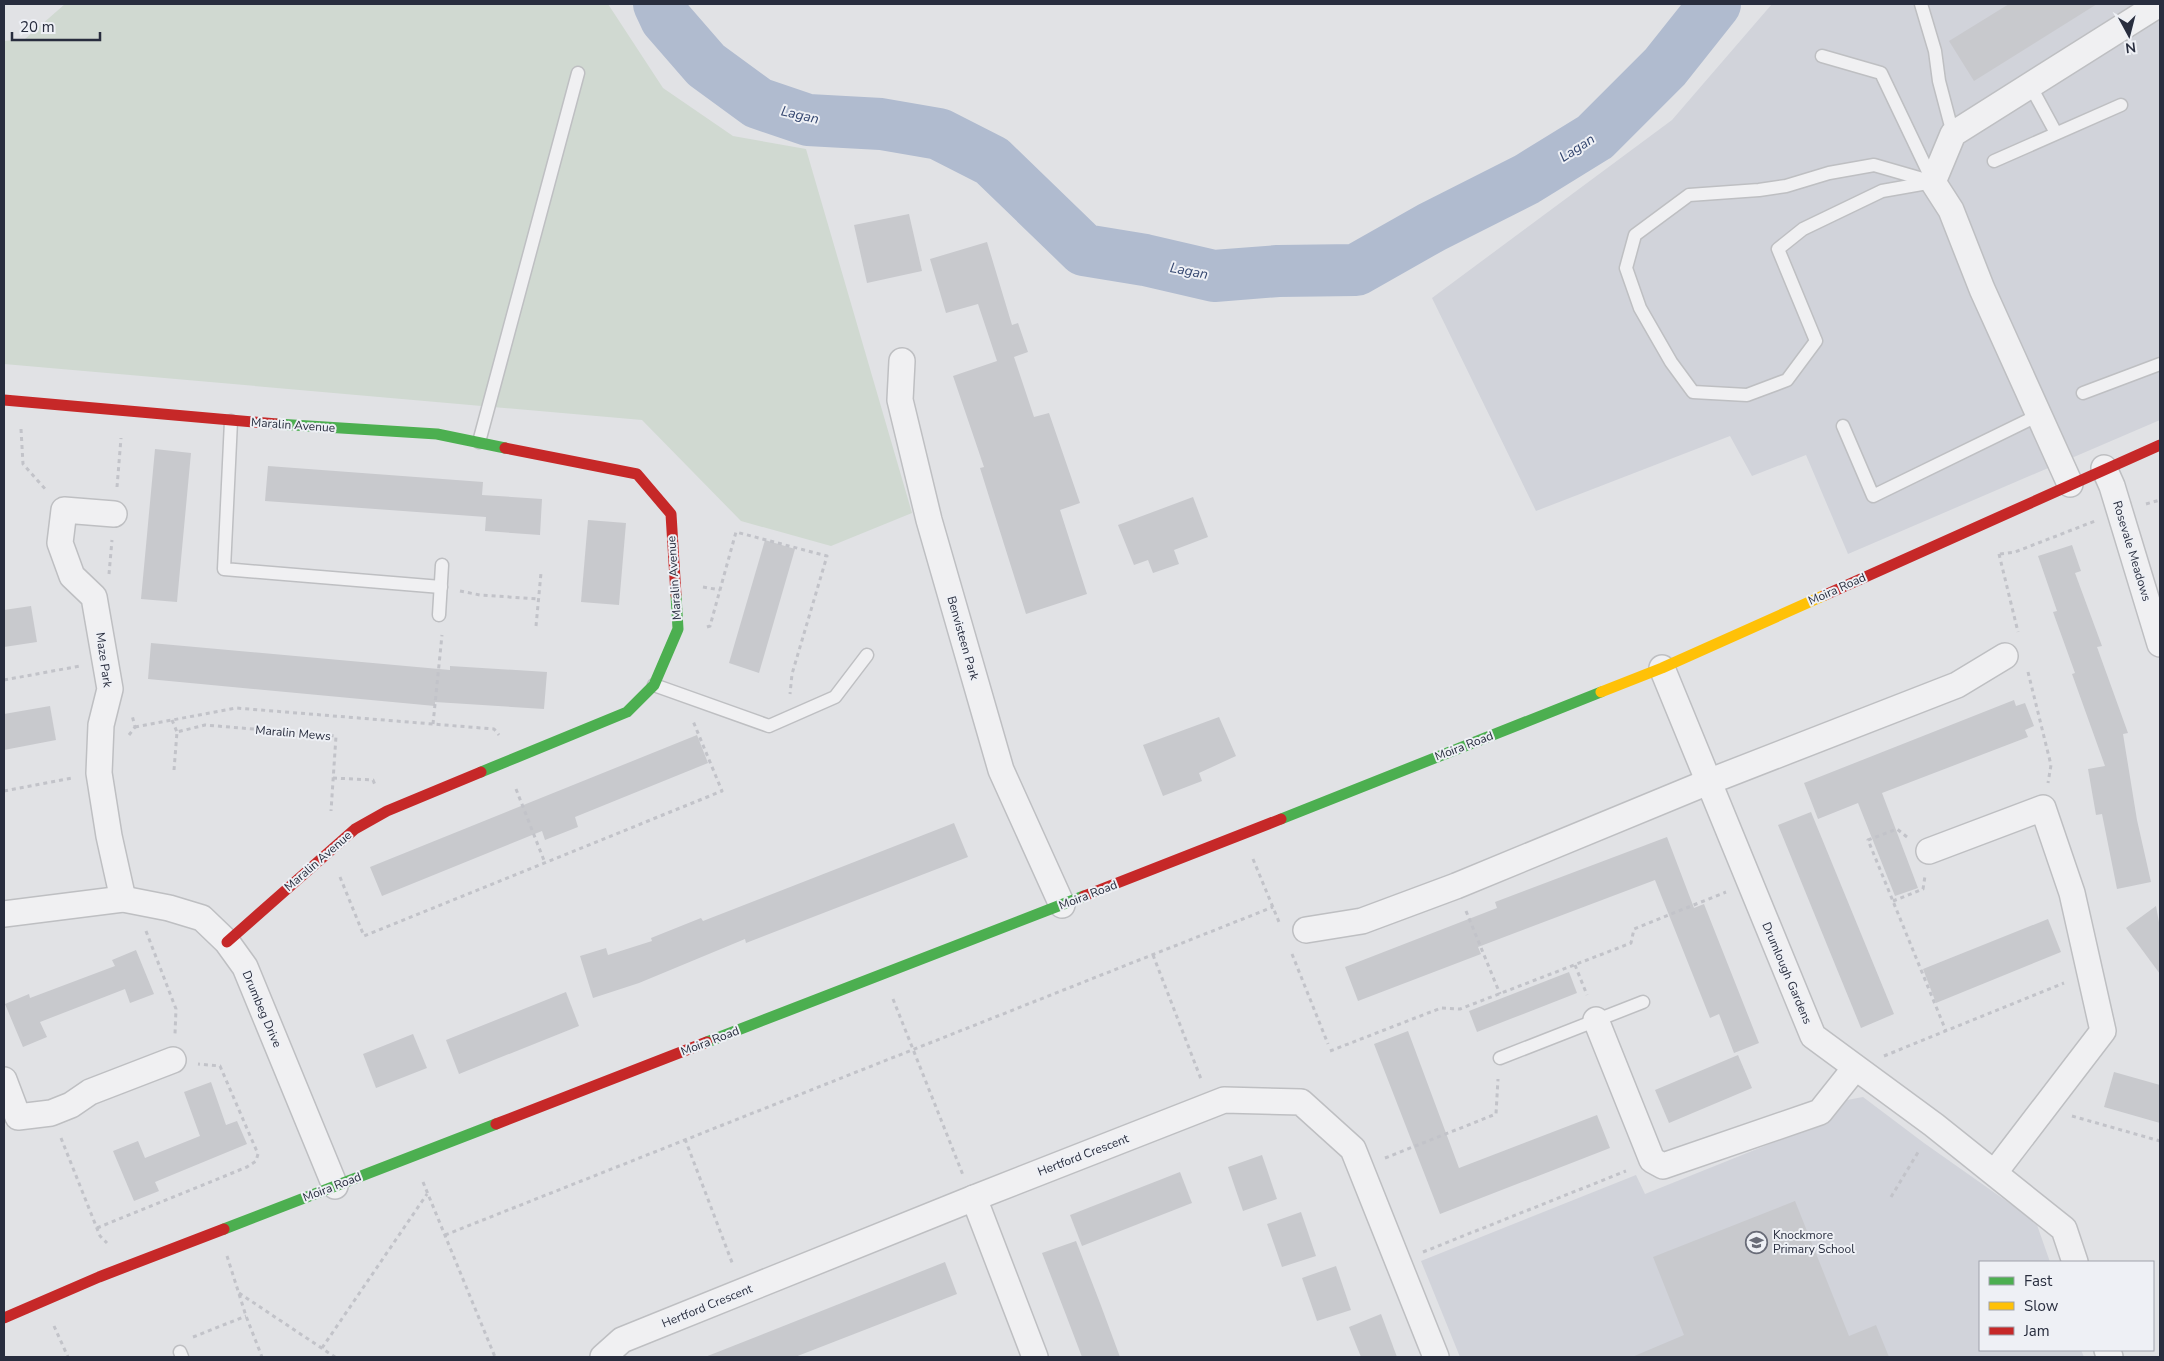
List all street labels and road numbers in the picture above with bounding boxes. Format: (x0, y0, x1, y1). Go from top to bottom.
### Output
street label: Maralin Avenue (250, 414, 336, 436)
street label: Rosevale Meadows (2109, 499, 2155, 603)
street label: Maralin Avenue (663, 535, 685, 621)
street label: Moira Road (1806, 569, 1868, 609)
street label: Benvisteen Park (943, 594, 983, 683)
street label: Maze Park (92, 631, 116, 690)
street label: Maralin Mews (255, 722, 332, 744)
street label: Moira Road (1433, 728, 1495, 764)
street label: Maralin Avenue (281, 827, 355, 895)
street label: Moira Road (1057, 877, 1119, 913)
street label: Drumlough Gardens (1758, 920, 1816, 1027)
street label: Drumbeg Drive (239, 968, 285, 1050)
street label: Moira Road (679, 1023, 741, 1059)
street label: Hertford Crescent (1035, 1130, 1132, 1180)
street label: Moira Road (301, 1169, 363, 1205)
street label: Hertford Crescent (659, 1280, 755, 1331)

